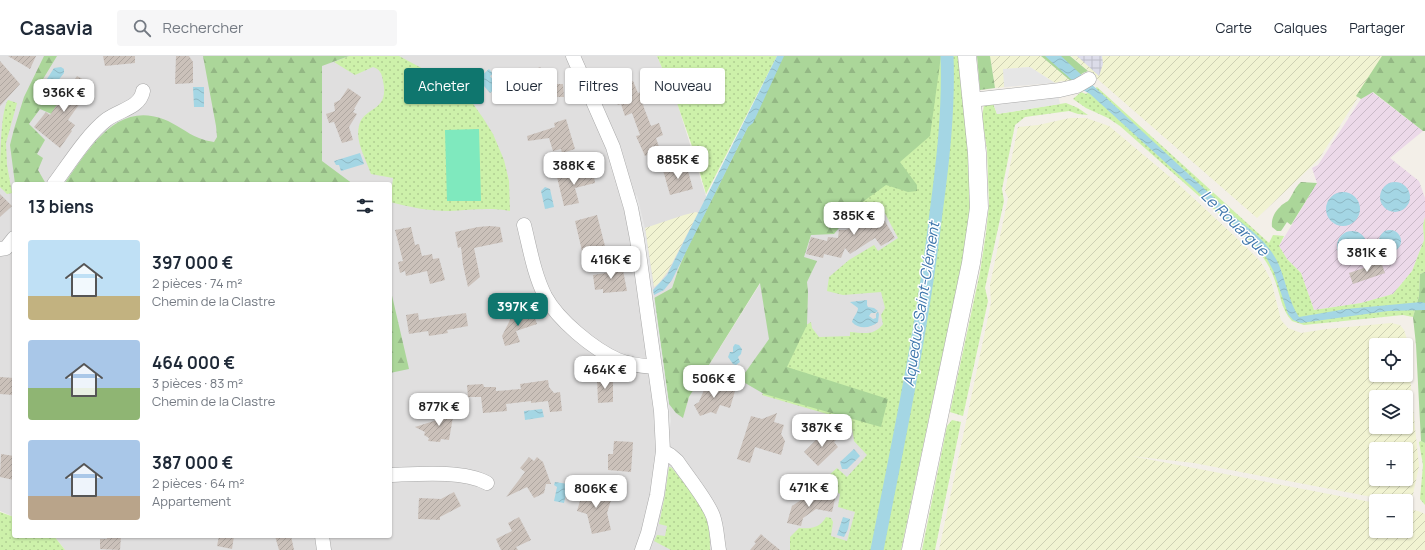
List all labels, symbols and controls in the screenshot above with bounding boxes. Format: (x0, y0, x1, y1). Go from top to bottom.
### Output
search box (117, 10, 397, 46)
text: Casavia (20, 15, 93, 41)
icon: search (131, 17, 153, 39)
text: Rechercher (163, 17, 243, 38)
text: Carte (1216, 18, 1252, 37)
text: Calques (1274, 18, 1327, 37)
text: Partager (1349, 18, 1405, 37)
chip: Acheter (404, 68, 484, 104)
chip: Louer (492, 68, 557, 104)
chip: Filtres (565, 68, 632, 104)
chip: Nouveau (640, 68, 725, 104)
pin: 936K € (31, 79, 97, 113)
text: 936K € (42, 83, 86, 101)
pin: 885K € (645, 146, 711, 180)
text: 885K € (656, 150, 700, 168)
pin: 388K € (541, 152, 607, 186)
text: 388K € (552, 156, 596, 174)
water label: Le Rouargue (1197, 185, 1274, 262)
text: 13 biens (28, 195, 94, 218)
icon: filters (354, 195, 376, 217)
pin: 385K € (821, 202, 887, 236)
text: 385K € (833, 206, 875, 224)
water label: Aqueduc Saint-Clément (898, 218, 945, 388)
pin: 381K € (1334, 239, 1400, 273)
text: 381K € (1347, 243, 1387, 261)
pin: 416K € (578, 246, 644, 280)
text: 416K € (590, 250, 632, 268)
text: 397 000 € (152, 251, 233, 274)
icon: home (60, 256, 108, 304)
text: 2 pièces · 74 m² (152, 274, 242, 292)
text: Chemin de la Clastre (152, 292, 275, 310)
pin: 397K € (485, 293, 551, 327)
text: 397K € (497, 297, 539, 315)
map controls (1369, 338, 1413, 538)
button: locate (1369, 338, 1413, 382)
text: 464 000 € (152, 351, 235, 374)
icon: home (60, 356, 108, 404)
pin: 464K € (572, 356, 638, 390)
text: 464K € (583, 360, 627, 378)
pin: 506K € (681, 365, 747, 399)
text: 506K € (692, 369, 736, 387)
text: 3 pièces · 83 m² (152, 374, 243, 392)
button: layers (1369, 390, 1413, 434)
text: Chemin de la Clastre (152, 392, 275, 410)
pin: 877K € (406, 393, 472, 427)
text: 877K € (418, 397, 460, 415)
pin: 387K € (789, 414, 855, 448)
text: 387K € (801, 418, 843, 436)
button: + (1369, 442, 1413, 486)
text: 387 000 € (152, 451, 233, 474)
icon: home (60, 456, 108, 504)
text: 2 pièces · 64 m² (152, 474, 244, 492)
pin: 471K € (776, 474, 842, 508)
pin: 806K € (563, 475, 629, 509)
text: 471K € (789, 478, 829, 496)
text: 806K € (574, 479, 618, 497)
text: Appartement (152, 492, 231, 510)
button: − (1369, 494, 1413, 538)

